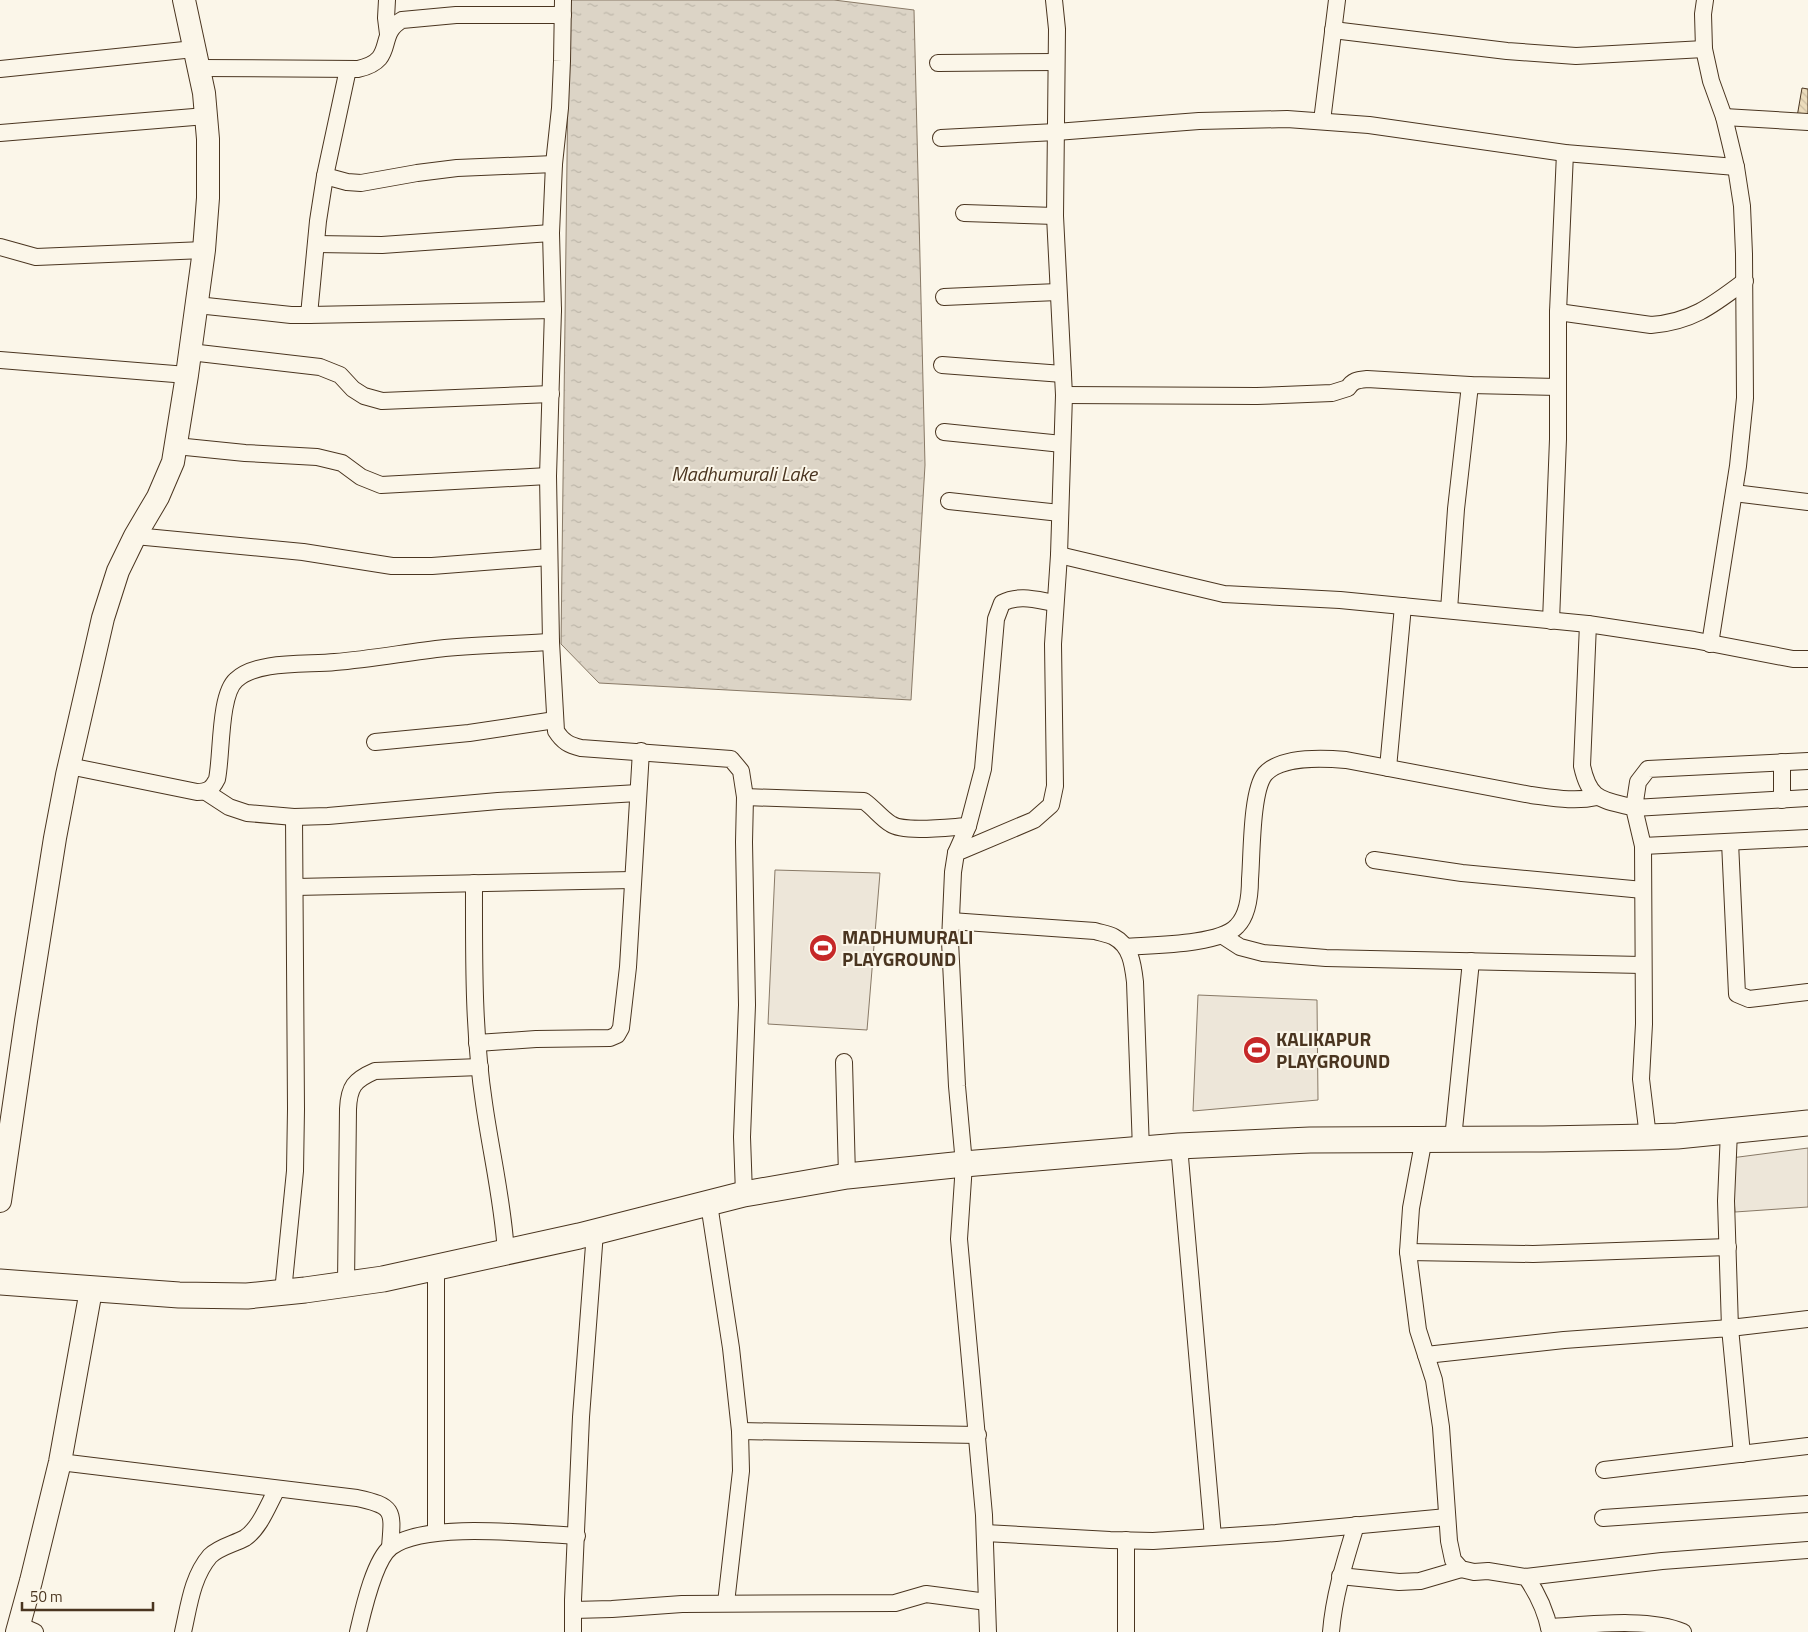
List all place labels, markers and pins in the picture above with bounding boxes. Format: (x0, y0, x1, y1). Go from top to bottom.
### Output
place label: MADHUMURALI PLAYGROUND (842, 922, 973, 973)
sports icon: MADHUMURALI PLAYGROUND (808, 933, 838, 963)
place label: KALIKAPUR PLAYGROUND (1276, 1024, 1390, 1075)
sports icon: KALIKAPUR PLAYGROUND (1242, 1035, 1272, 1065)

